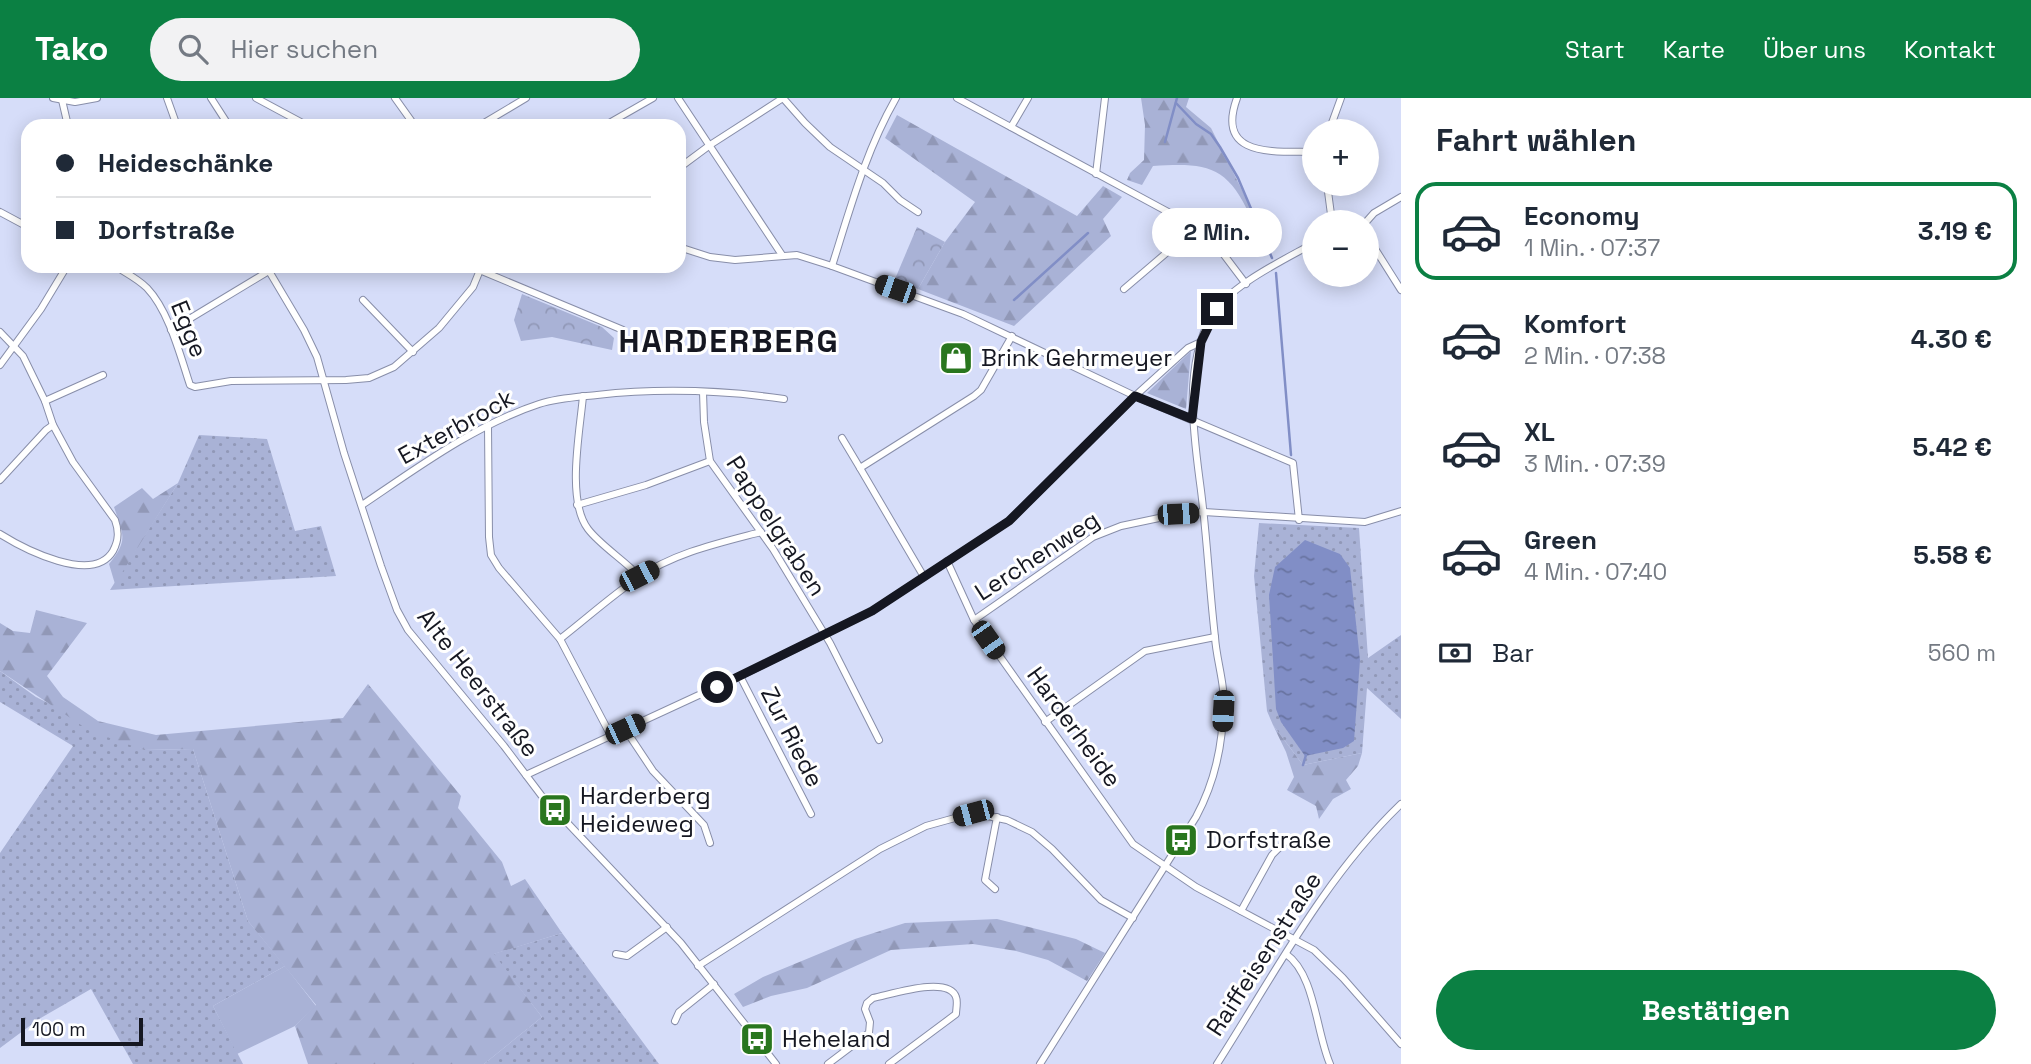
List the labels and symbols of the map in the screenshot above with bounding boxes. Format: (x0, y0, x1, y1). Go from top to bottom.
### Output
callout: 2 Min. (1152, 208, 1282, 256)
car (872, 272, 919, 306)
route end (1201, 293, 1233, 325)
street label: Egge (164, 296, 215, 362)
district label: HARDERBERG (618, 321, 840, 361)
shop icon: Brink Gehrmeyer (937, 339, 975, 377)
place label: Brink Gehrmeyer (981, 342, 1172, 373)
street label: Exterbrock (392, 382, 519, 471)
street label: Pappelgraben (720, 450, 833, 602)
car (1157, 502, 1200, 526)
street label: Lerchenweg (969, 504, 1105, 607)
car (616, 557, 663, 595)
street label: Alte Heerstraße (411, 602, 546, 763)
car (968, 617, 1009, 663)
street label: Harderheide (1020, 660, 1128, 793)
route start (701, 671, 733, 703)
street label: Zur Riede (754, 681, 831, 792)
car (1212, 689, 1235, 733)
car (602, 711, 649, 747)
place label: Harderberg Heideweg (580, 780, 711, 839)
bus stop icon: Harderberg Heideweg (536, 791, 574, 829)
car (950, 797, 997, 829)
bus stop icon: Dorfstraße (1162, 821, 1200, 859)
place label: Dorfstraße (1206, 824, 1331, 855)
street label: Raiffeisenstraße (1199, 866, 1328, 1042)
scale bar (21, 1015, 144, 1047)
bus stop icon: Heheland (738, 1020, 776, 1058)
place label: Heheland (782, 1023, 891, 1054)

